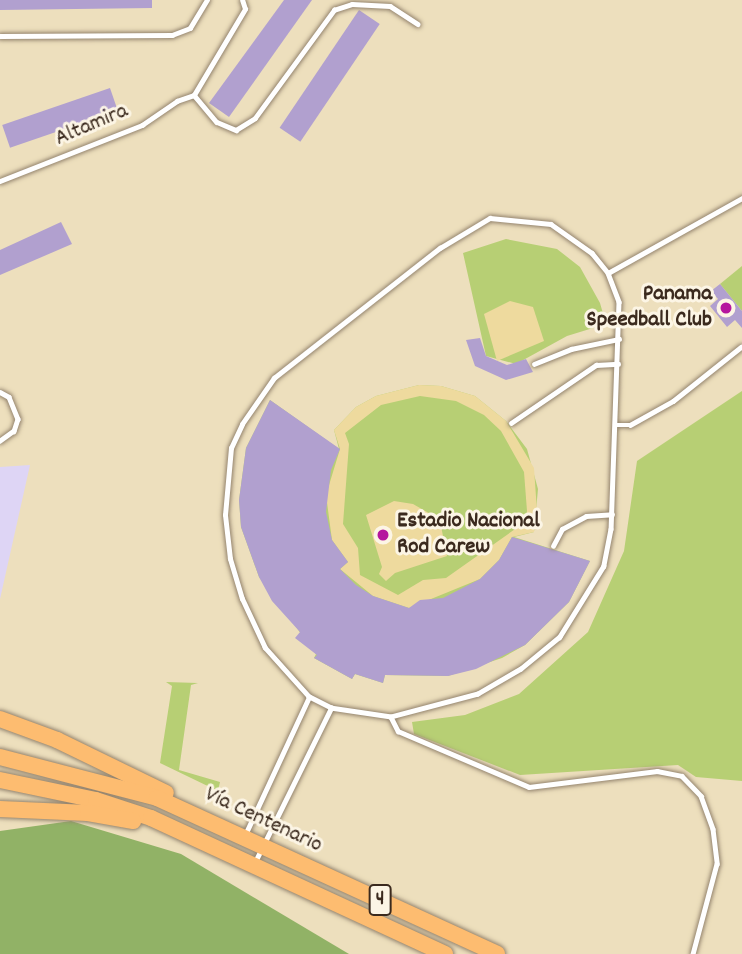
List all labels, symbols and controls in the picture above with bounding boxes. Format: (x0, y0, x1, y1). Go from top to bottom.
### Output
street label: Altamira (51, 98, 133, 154)
place label: Panama Speedball Club (587, 281, 712, 335)
marker: Panama Speedball Club (718, 300, 734, 316)
place label: Estadio Nacional Rod Carew (397, 508, 540, 562)
marker: Estadio Nacional Rod Carew (375, 527, 391, 543)
street label: Vía Centenario (200, 782, 326, 860)
road number: 4 (368, 883, 392, 918)

